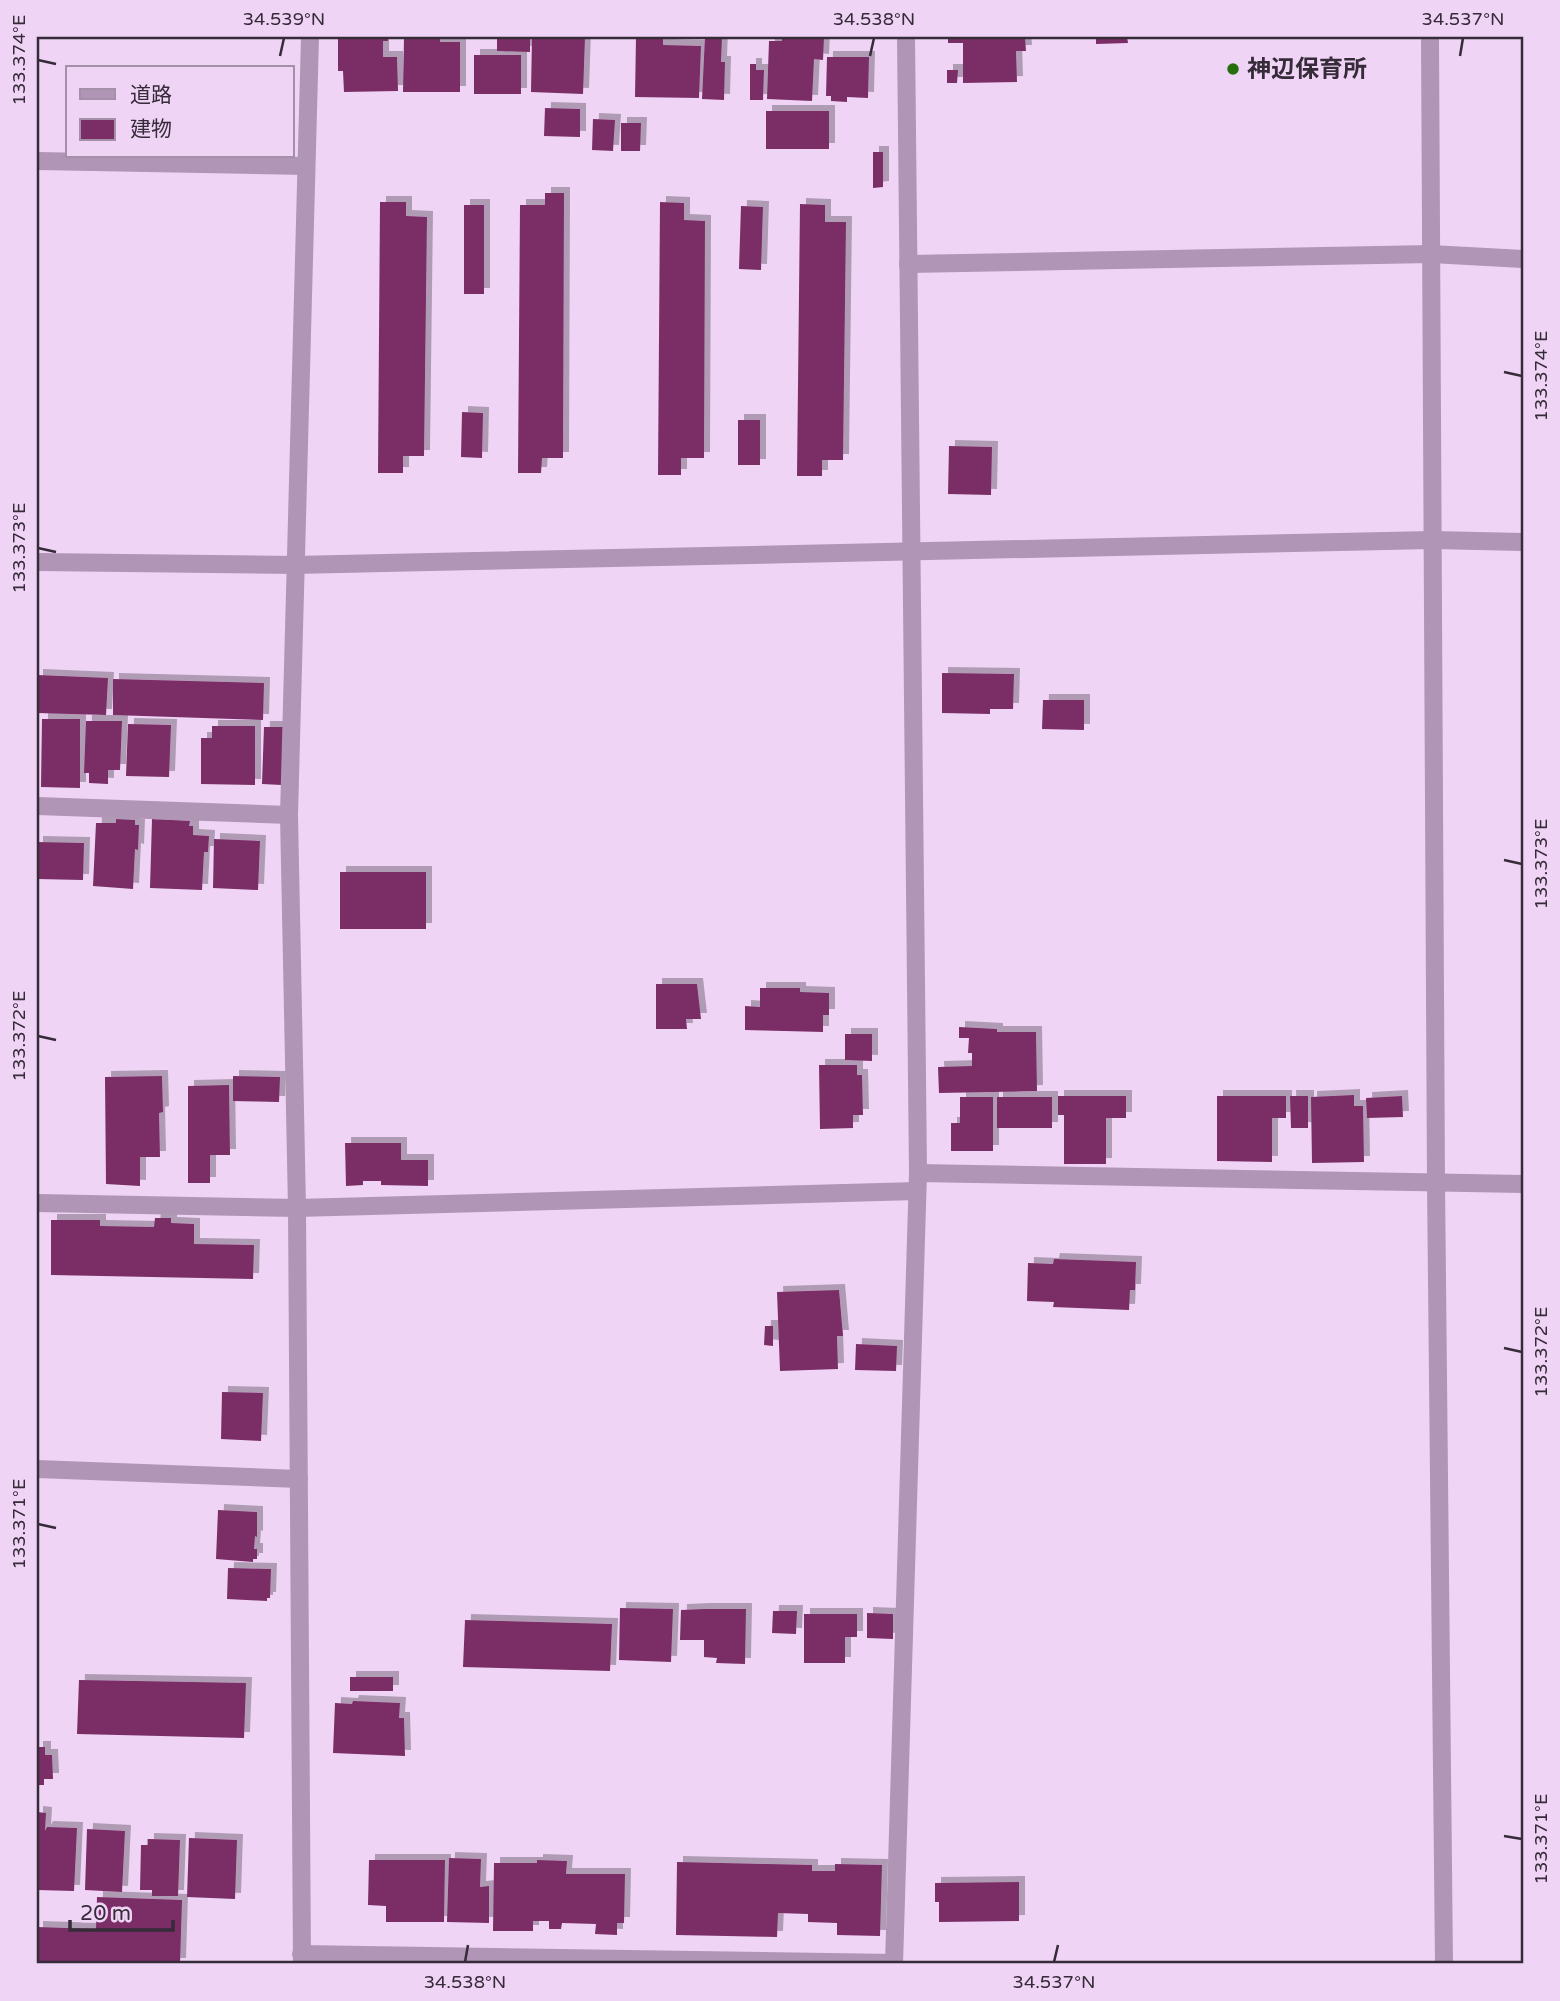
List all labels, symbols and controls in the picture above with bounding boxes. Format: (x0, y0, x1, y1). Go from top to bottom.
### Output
text: 34.539°N (243, 8, 325, 30)
text: 34.538°N (833, 8, 915, 30)
text: 34.537°N (1422, 8, 1504, 30)
text: 133.374°E (8, 15, 30, 105)
place label: 神辺保育所 (1247, 55, 1367, 84)
marker: 神辺保育所 (1225, 61, 1241, 77)
legend (66, 66, 294, 158)
text: 道路 (130, 83, 172, 108)
text: 建物 (130, 117, 172, 142)
text: 133.374°E (1530, 331, 1552, 421)
text: 133.373°E (8, 503, 30, 593)
text: 133.373°E (1530, 819, 1552, 909)
text: 133.372°E (8, 991, 30, 1081)
text: 133.372°E (1530, 1307, 1552, 1397)
text: 133.371°E (8, 1479, 30, 1569)
text: 133.371°E (1530, 1794, 1552, 1884)
scale bar (70, 1889, 173, 1933)
text: 20 m (80, 1901, 131, 1926)
text: 34.538°N (424, 1971, 506, 1993)
text: 34.537°N (1013, 1971, 1095, 1993)

